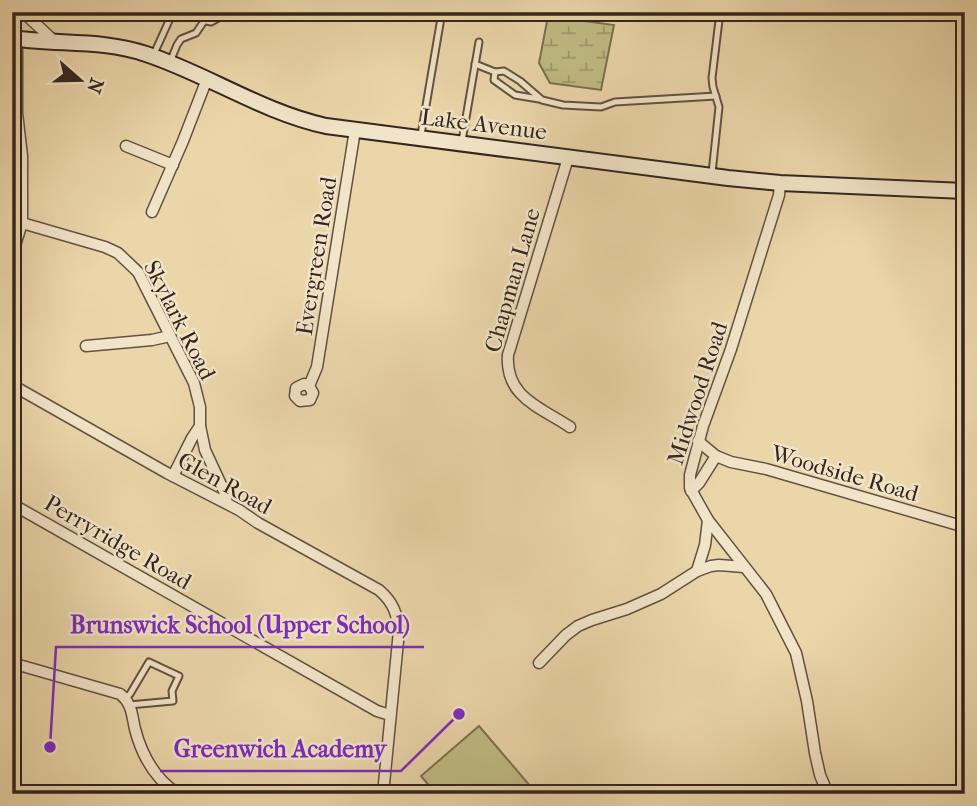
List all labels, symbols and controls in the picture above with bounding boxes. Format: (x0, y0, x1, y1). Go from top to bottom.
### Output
north arrow (46, 46, 116, 116)
text: N (82, 75, 108, 97)
street label: Lake Avenue (419, 103, 548, 146)
street label: Evergreen Road (291, 174, 342, 337)
street label: Chapman Lane (479, 205, 546, 355)
street label: Skylark Road (138, 256, 221, 385)
street label: Midwood Road (662, 318, 733, 468)
street label: Woodside Road (767, 439, 922, 508)
street label: Glen Road (173, 447, 277, 521)
street label: Perryridge Road (39, 489, 196, 596)
callout: Brunswick School (Upper School) (56, 602, 424, 647)
text: Brunswick School (Upper School) (70, 611, 410, 639)
callout: Greenwich Academy (160, 726, 401, 771)
text: Greenwich Academy (174, 735, 387, 763)

